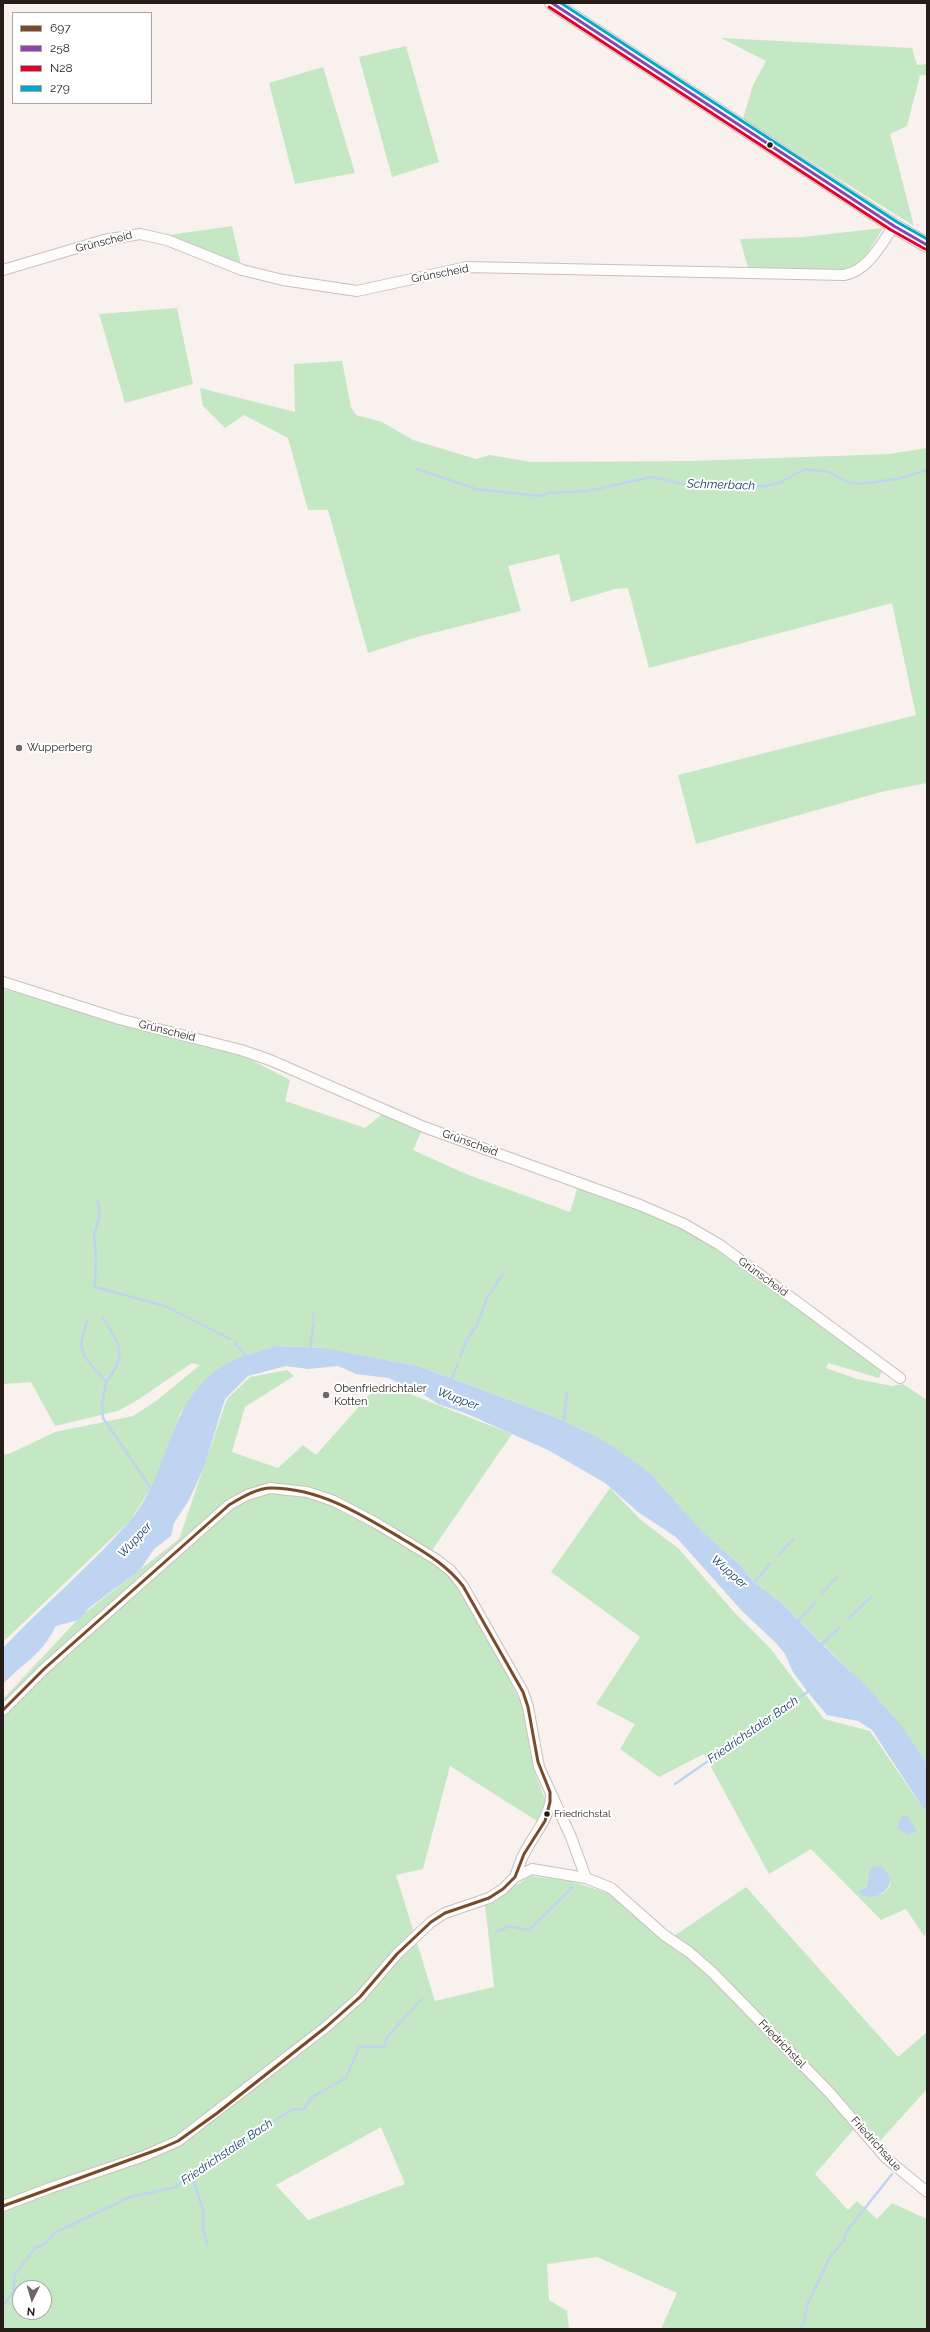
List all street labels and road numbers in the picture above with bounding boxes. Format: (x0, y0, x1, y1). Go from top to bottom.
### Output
street label: Grünscheid (74, 229, 134, 255)
street label: Grünscheid (410, 262, 470, 286)
street label: Grünscheid (137, 1018, 197, 1044)
street label: Grünscheid (440, 1127, 500, 1159)
street label: Grünscheid (736, 1255, 790, 1299)
street label: Friedrichstal (756, 2017, 808, 2071)
street label: Friedrichsaue (848, 2114, 904, 2174)

